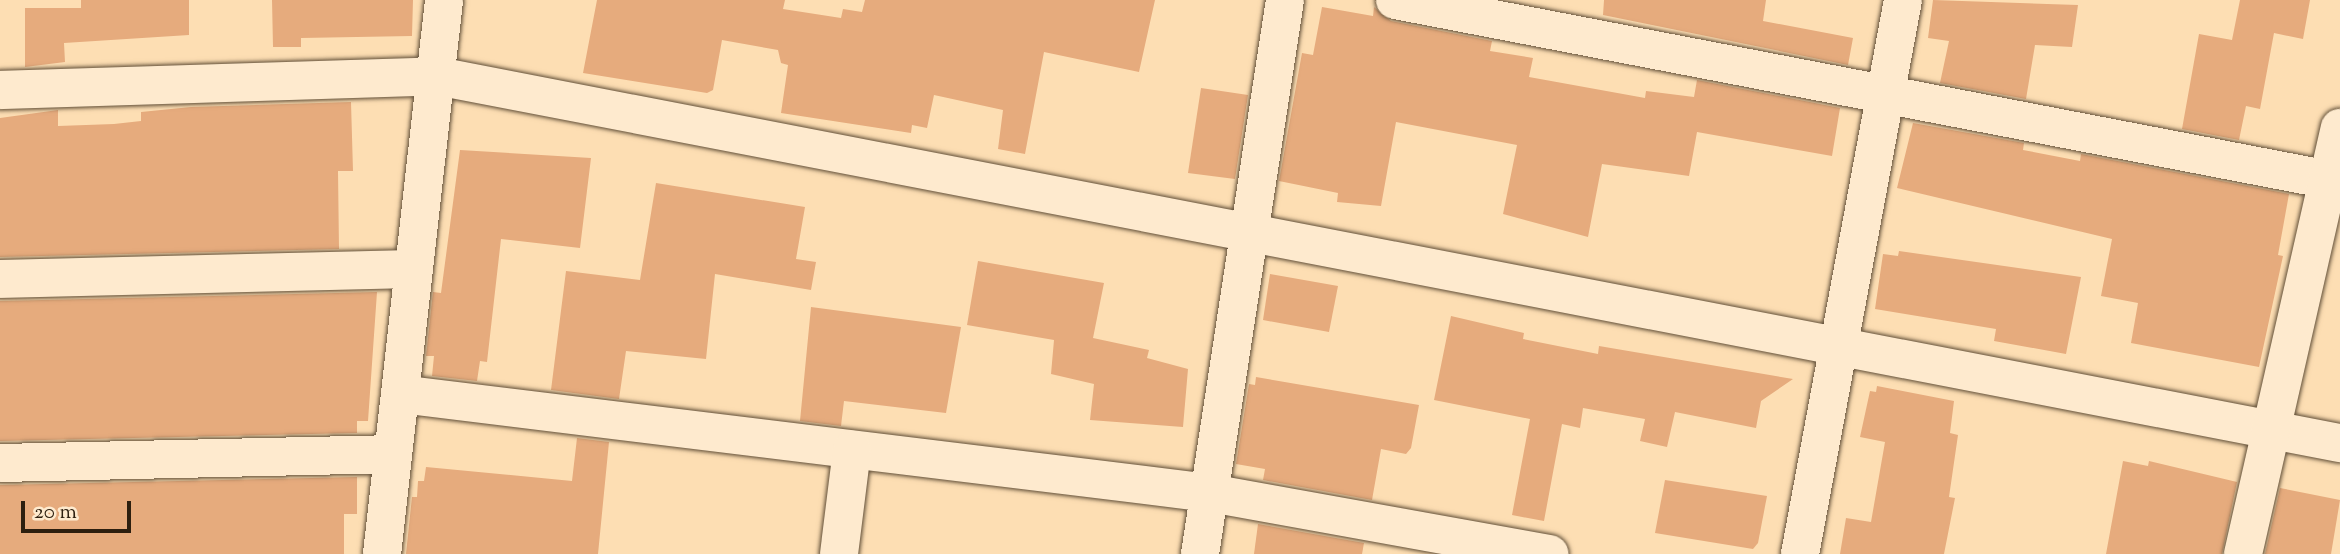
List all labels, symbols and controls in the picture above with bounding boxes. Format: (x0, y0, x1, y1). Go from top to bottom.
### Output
scale bar (24, 488, 135, 532)
text: 20 m (34, 498, 77, 528)

